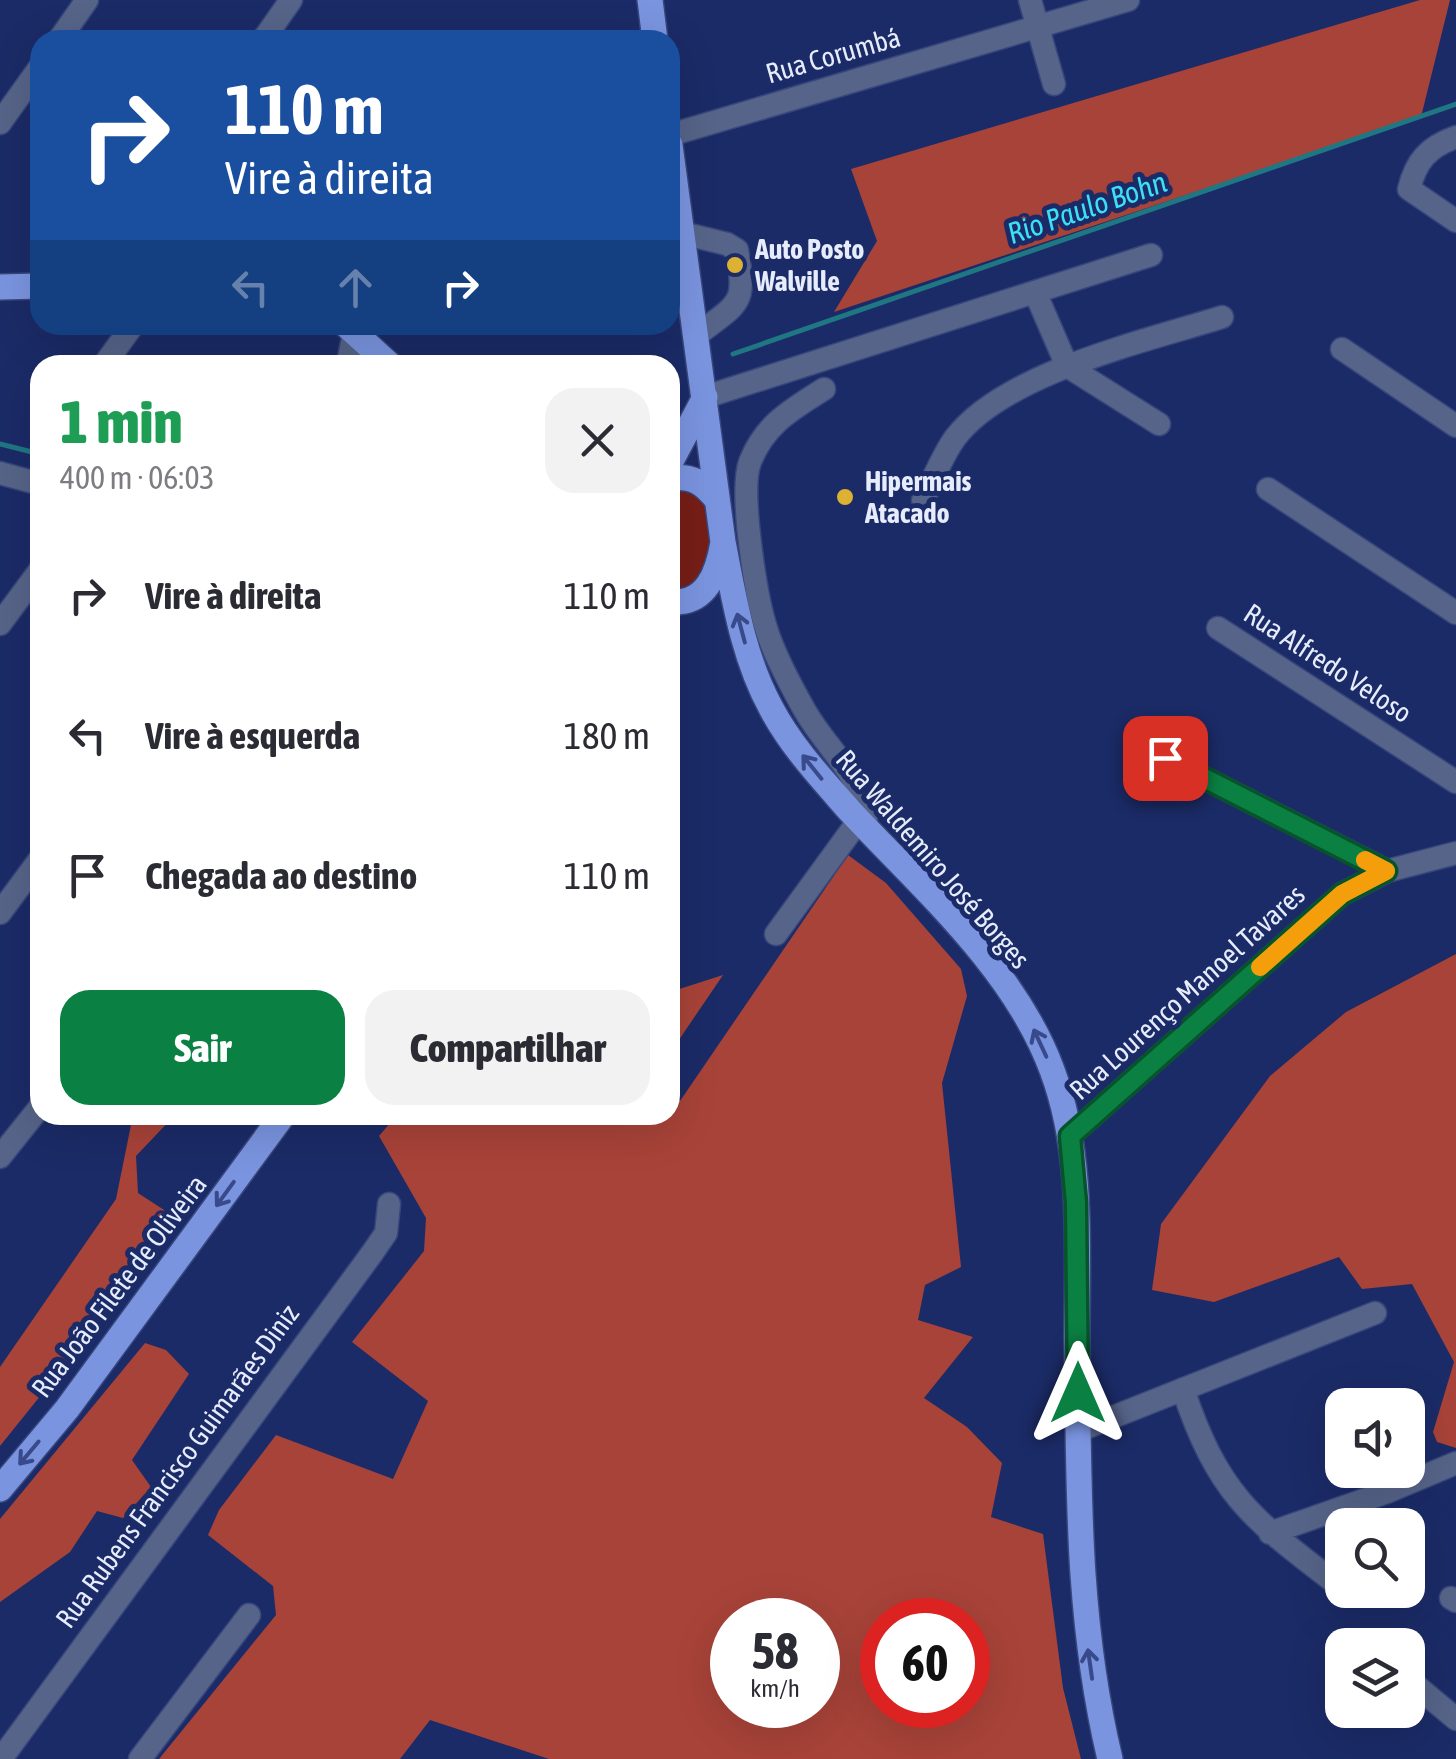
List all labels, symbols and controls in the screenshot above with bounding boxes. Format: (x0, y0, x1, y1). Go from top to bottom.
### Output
street label: Rua Corumbá (762, 21, 904, 89)
text: 110 m (225, 69, 384, 149)
icon: right (60, 70, 190, 200)
text: Vire à direita (225, 152, 434, 204)
water label: Rio Paulo Bohn (1003, 164, 1171, 250)
place label: Auto Posto Walville (754, 233, 864, 297)
marker: Auto Posto Walville (724, 254, 746, 276)
icon: left (223, 260, 278, 315)
icon: ahead (328, 260, 383, 315)
icon: right (433, 260, 488, 315)
text: 1 min (60, 387, 183, 456)
button: close (545, 388, 650, 493)
text: 400 m · 06:03 (60, 459, 215, 496)
place label: Hipermais Atacado (864, 465, 972, 529)
marker: Hipermais Atacado (834, 486, 856, 508)
icon: right (60, 568, 115, 623)
text: Vire à direita (145, 574, 321, 617)
text: 110 m (564, 574, 650, 617)
street label: Rua Alfredo Veloso (1238, 597, 1418, 729)
one-way arrow (731, 613, 750, 644)
icon: left (60, 708, 115, 763)
text: Vire à esquerda (145, 714, 360, 757)
text: 180 m (564, 714, 650, 757)
pin (1123, 716, 1208, 801)
icon: arrive (1138, 731, 1193, 786)
street label: Rua Waldemiro José Borges (830, 743, 1036, 975)
one-way arrow (801, 754, 823, 780)
icon: arrive (60, 848, 115, 903)
text: Chegada ao destino (145, 854, 417, 897)
text: 110 m (564, 854, 650, 897)
street label: Rua Lourenço Manoel Tavares (1063, 878, 1311, 1106)
button: Sair (60, 990, 345, 1105)
button: Compartilhar (365, 990, 650, 1105)
one-way arrow (1030, 1029, 1049, 1059)
street label: Rua João Filete de Oliveira (25, 1169, 213, 1403)
one-way arrow (215, 1180, 236, 1207)
street label: Rua Rubens Francisco Guimarães Diniz (49, 1298, 305, 1634)
position arrow (1026, 1341, 1130, 1445)
map controls (1325, 1388, 1425, 1728)
button: sound (1325, 1388, 1425, 1488)
one-way arrow (19, 1439, 41, 1465)
button: search (1325, 1508, 1425, 1608)
speed limit sign: 60 (860, 1598, 990, 1728)
text: 58 (751, 1622, 798, 1680)
button: layers (1325, 1628, 1425, 1728)
one-way arrow (1080, 1648, 1098, 1680)
text: km/h (750, 1674, 800, 1702)

